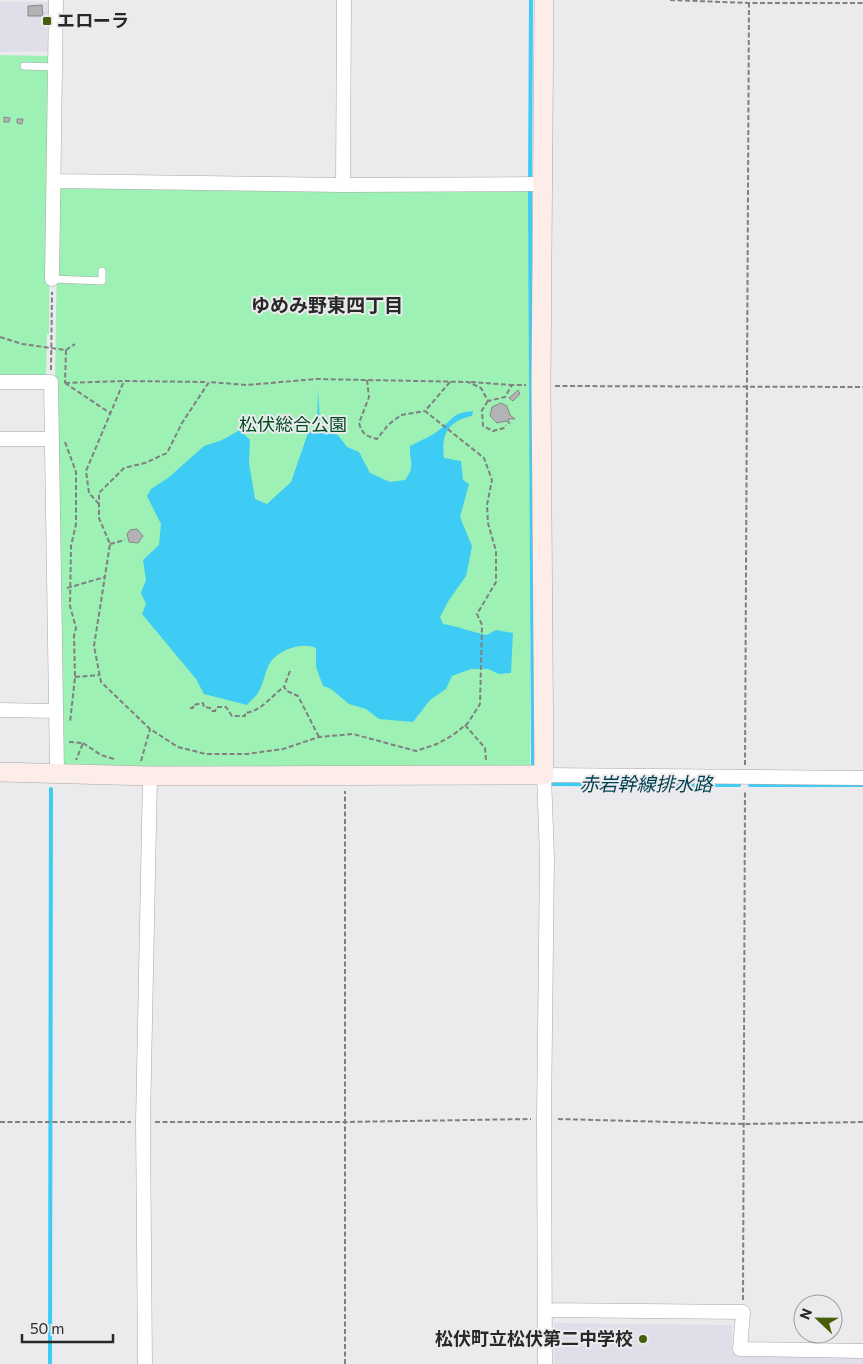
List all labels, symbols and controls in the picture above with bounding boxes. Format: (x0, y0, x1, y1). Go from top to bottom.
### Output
place label: エローラ (57, 9, 129, 31)
marker: エローラ (41, 15, 53, 27)
district label: ゆめみ野東四丁目 (251, 293, 403, 316)
park label: 松伏総合公園 (239, 413, 347, 435)
water label: 赤岩幹線排水路 (579, 772, 714, 795)
north arrow (793, 1294, 843, 1344)
text: N (796, 1306, 815, 1322)
scale bar (22, 1312, 114, 1344)
text: 50 m (30, 1319, 64, 1337)
place label: 松伏町立松伏第二中学校 (435, 1327, 633, 1349)
marker: 松伏町立松伏第二中学校 (637, 1333, 649, 1345)

